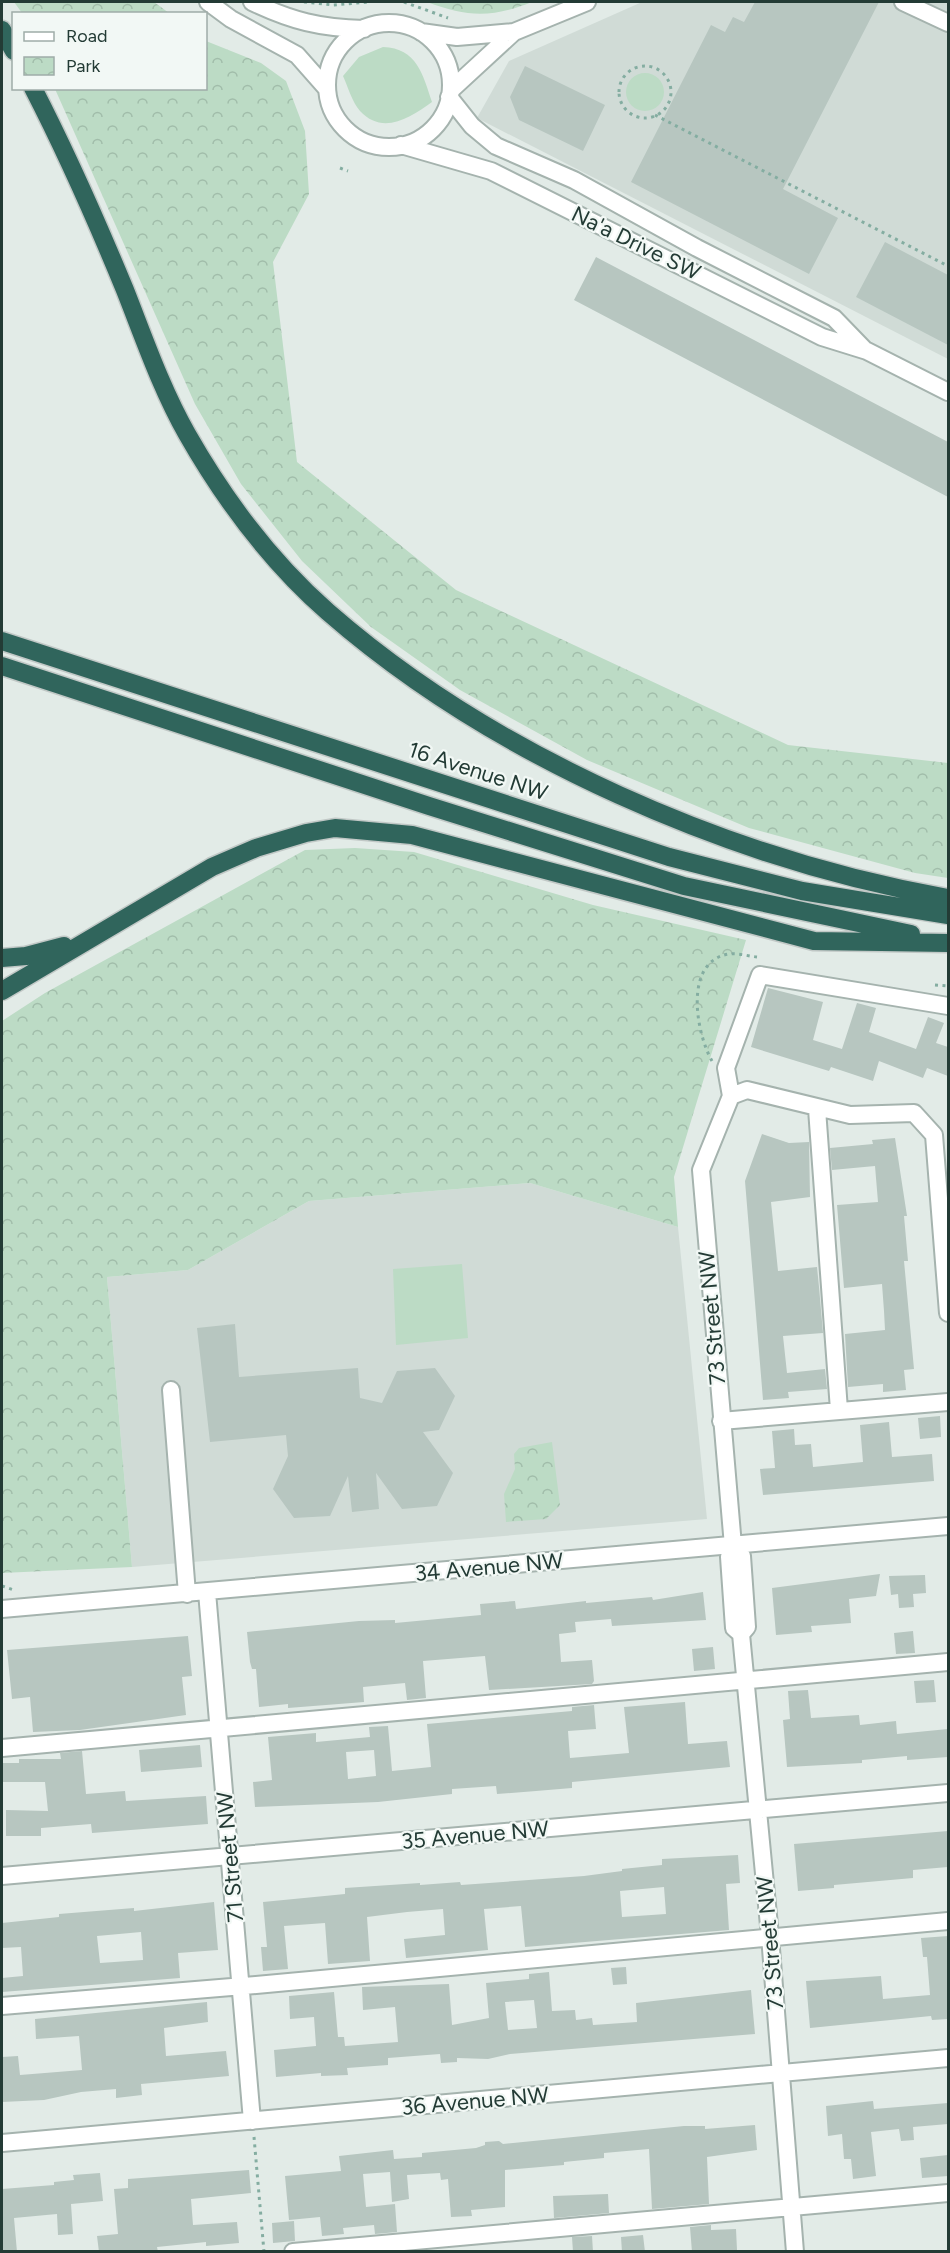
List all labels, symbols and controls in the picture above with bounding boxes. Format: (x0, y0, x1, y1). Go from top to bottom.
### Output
legend (12, 12, 207, 90)
text: Road (66, 25, 107, 47)
text: Park (66, 55, 101, 77)
street label: Na'a Drive SW (567, 200, 705, 286)
street label: 16 Avenue NW (405, 736, 551, 806)
street label: 73 Street NW (693, 1250, 731, 1386)
street label: 34 Avenue NW (414, 1547, 564, 1587)
street label: 71 Street NW (211, 1790, 249, 1924)
street label: 35 Avenue NW (400, 1815, 550, 1855)
street label: 73 Street NW (751, 1875, 789, 2011)
street label: 36 Avenue NW (400, 2081, 550, 2121)

